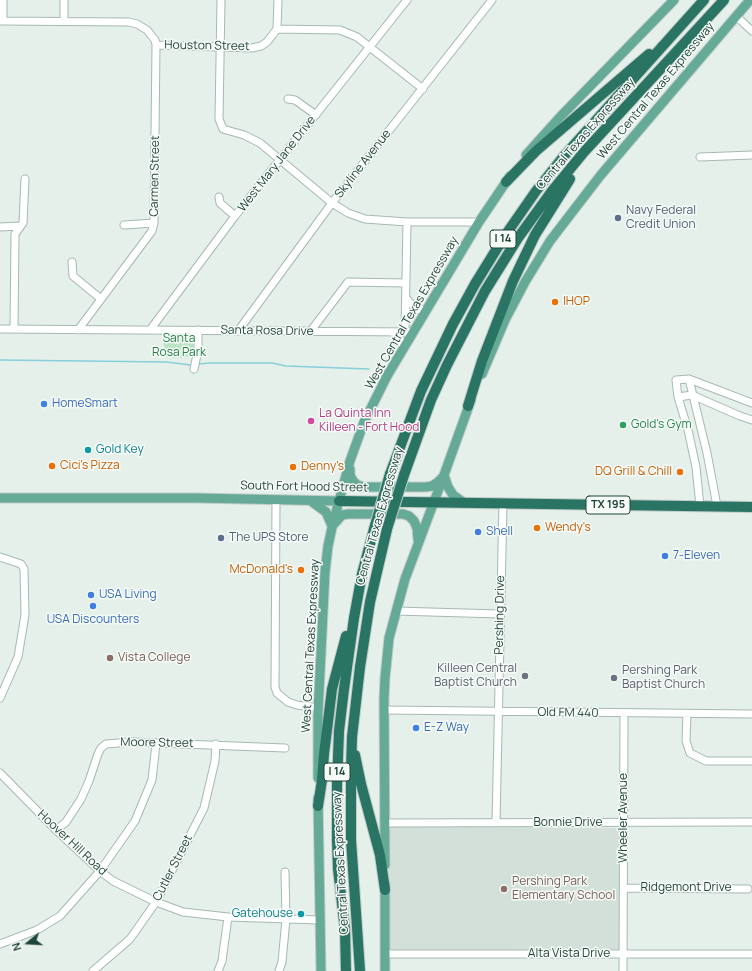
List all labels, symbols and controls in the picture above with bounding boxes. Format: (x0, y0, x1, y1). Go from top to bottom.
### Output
street label: West Central Texas Expressway (595, 20, 717, 162)
street label: Houston Street (164, 38, 250, 54)
street label: Central Texas Expressway (534, 75, 638, 193)
street label: West Mary Jane Drive (235, 113, 319, 215)
street label: Skyline Avenue (332, 127, 394, 201)
street label: Carmen Street (147, 135, 163, 217)
place label: Navy Federal Credit Union (626, 204, 696, 232)
marker: Navy Federal Credit Union (613, 213, 623, 223)
road number: I 14 (490, 230, 516, 248)
street label: West Central Texas Expressway (362, 234, 462, 392)
place label: IHOP (563, 295, 590, 309)
marker: IHOP (550, 297, 560, 307)
street label: Santa Rosa Drive (220, 323, 314, 339)
park label: Santa Rosa Park (152, 332, 206, 360)
place label: HomeSmart (52, 397, 118, 411)
marker: HomeSmart (39, 399, 49, 409)
place label: La Quinta Inn Killeen - Fort Hood (319, 407, 419, 435)
marker: La Quinta Inn Killeen - Fort Hood (306, 416, 316, 426)
place label: Gold's Gym (631, 418, 692, 432)
marker: Gold's Gym (618, 420, 628, 430)
place label: Gold Key (96, 443, 144, 457)
marker: Gold Key (83, 445, 93, 455)
street label: Central Texas Expressway (353, 445, 407, 587)
place label: Cici's Pizza (60, 459, 120, 473)
place label: Denny's (301, 460, 344, 474)
marker: Cici's Pizza (47, 461, 57, 471)
marker: Denny's (288, 462, 298, 472)
place label: DQ Grill & Chill (595, 465, 672, 479)
marker: DQ Grill & Chill (675, 467, 685, 477)
street label: South Fort Hood Street (240, 479, 368, 495)
road number: TX 195 (586, 496, 630, 514)
place label: Wendy's (545, 521, 591, 535)
marker: Wendy's (532, 523, 542, 533)
place label: Shell (486, 525, 513, 539)
marker: Shell (473, 527, 483, 537)
place label: The UPS Store (229, 531, 308, 545)
marker: The UPS Store (216, 533, 226, 543)
place label: 7-Eleven (673, 549, 720, 563)
marker: 7-Eleven (660, 551, 670, 561)
street label: West Central Texas Expressway (299, 559, 323, 733)
place label: McDonald's (230, 563, 293, 577)
marker: McDonald's (296, 565, 306, 575)
street label: Pershing Drive (492, 575, 508, 655)
place label: USA Living (99, 588, 157, 602)
marker: USA Living (86, 590, 96, 600)
marker: USA Discounters (88, 601, 98, 611)
place label: USA Discounters (47, 613, 139, 627)
place label: Vista College (118, 651, 190, 665)
marker: Vista College (105, 653, 115, 663)
place label: Killeen Central Baptist Church (434, 662, 517, 690)
place label: Pershing Park Baptist Church (622, 664, 705, 692)
marker: Killeen Central Baptist Church (520, 671, 530, 681)
marker: Pershing Park Baptist Church (609, 673, 619, 683)
street label: Old FM 440 (537, 705, 599, 721)
place label: E-Z Way (424, 721, 469, 735)
marker: E-Z Way (411, 723, 421, 733)
street label: Moore Street (120, 735, 194, 751)
road number: I 14 (324, 763, 350, 781)
street label: Wheeler Avenue (617, 773, 631, 863)
street label: Central Texas Expressway (330, 791, 352, 935)
street label: Hoover Hill Road (34, 807, 110, 879)
street label: Bonnie Drive (534, 816, 602, 830)
street label: Cutler Street (150, 833, 196, 903)
place label: Pershing Park Elementary School (512, 875, 615, 903)
street label: Ridgemont Drive (640, 881, 732, 895)
marker: Pershing Park Elementary School (499, 884, 509, 894)
place label: Gatehouse (232, 907, 293, 921)
marker: Gatehouse (296, 909, 306, 919)
north arrow (8, 923, 48, 963)
text: N (8, 941, 24, 953)
street label: Alta Vista Drive (528, 947, 610, 961)

